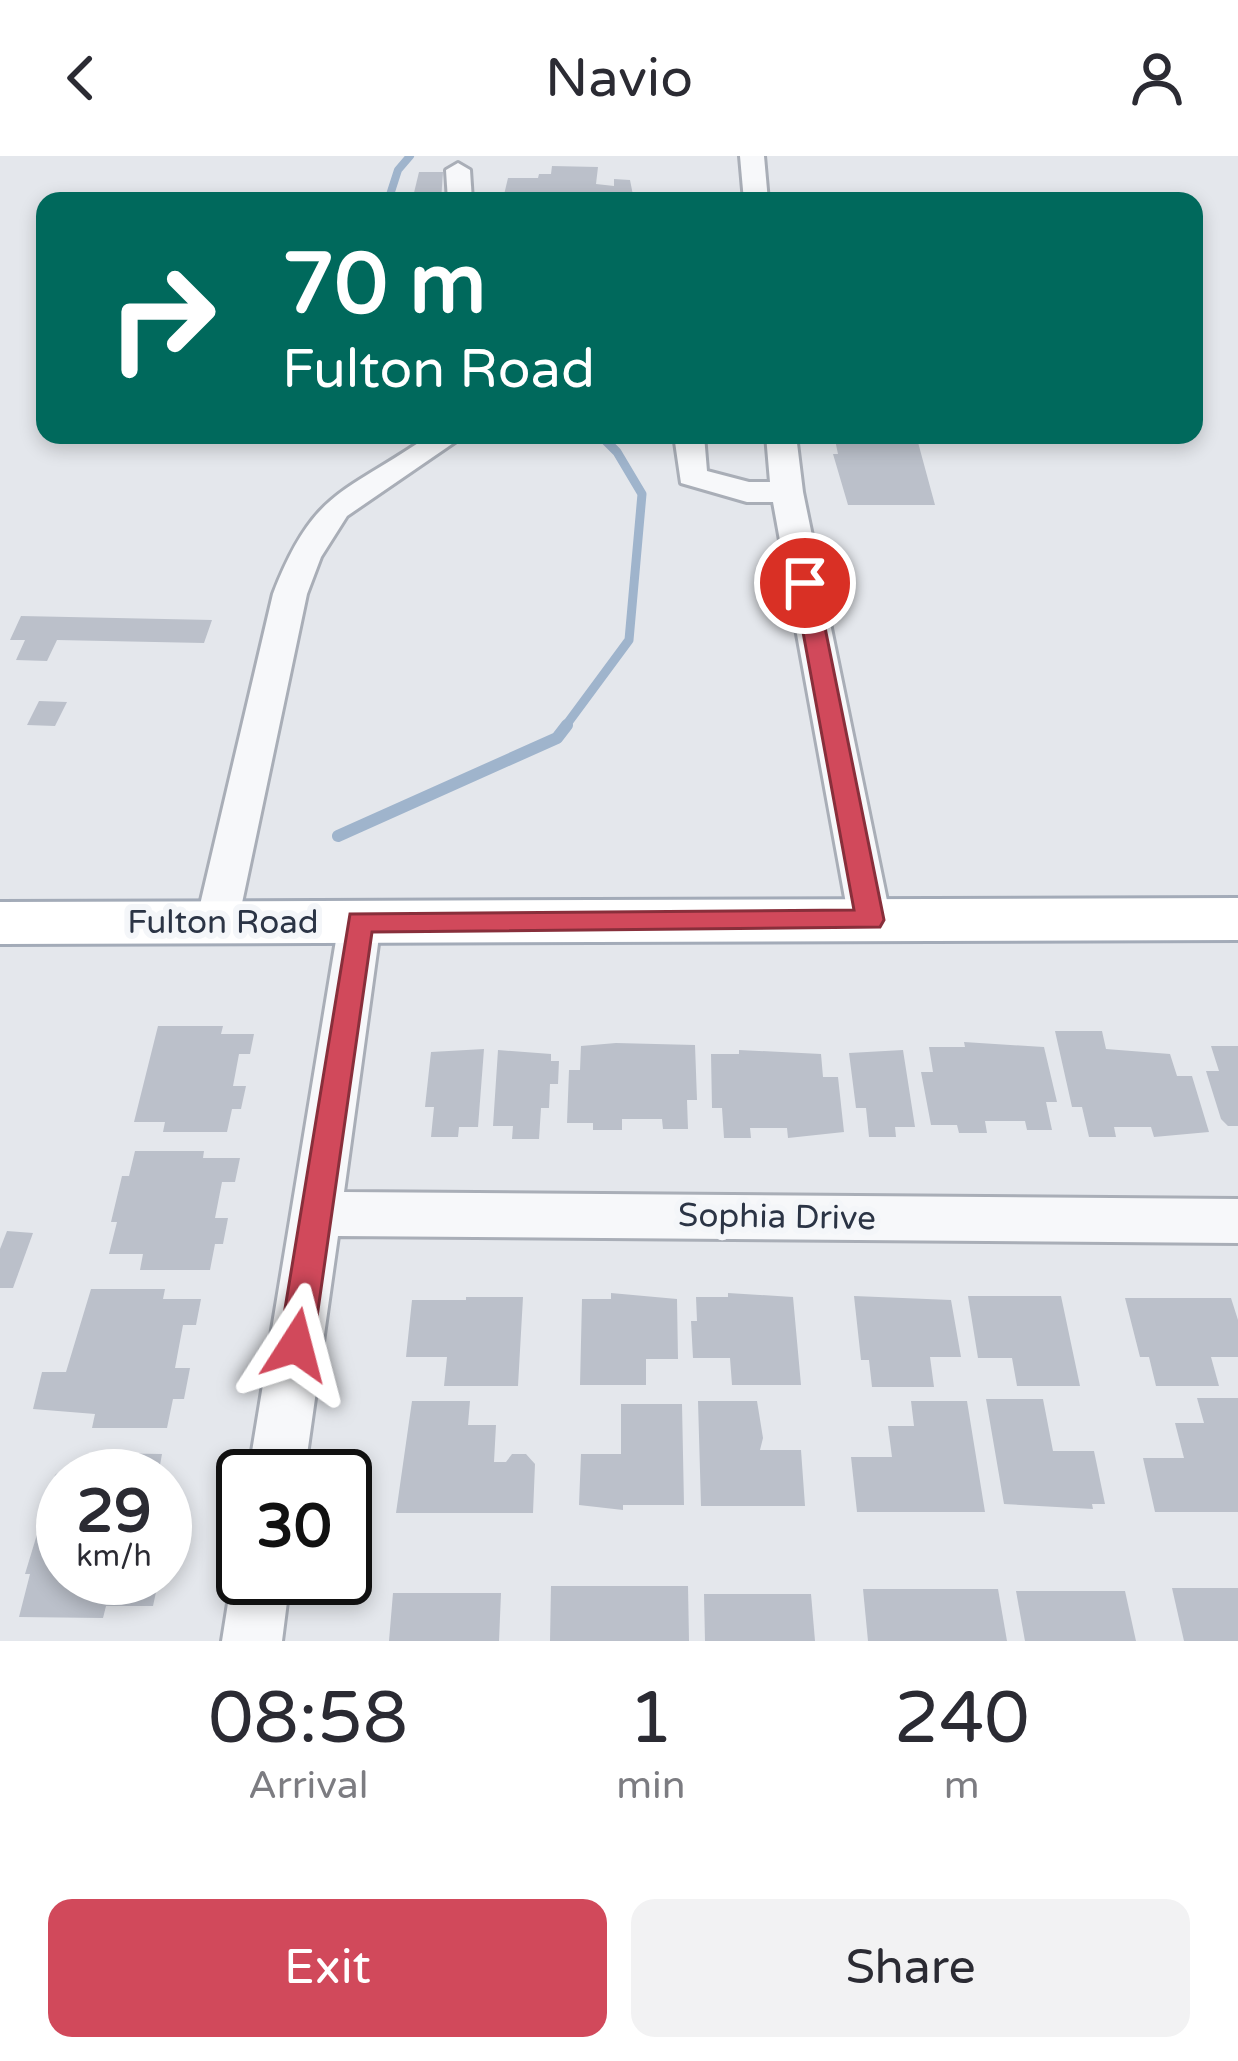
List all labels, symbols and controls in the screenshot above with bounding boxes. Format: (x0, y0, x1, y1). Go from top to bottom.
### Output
icon: back (48, 45, 114, 111)
icon: person (1124, 45, 1190, 111)
text: Navio (545, 46, 693, 111)
text: 70 m (282, 235, 486, 336)
icon: right (84, 240, 240, 396)
text: Fulton Road (282, 337, 595, 402)
pin (754, 532, 856, 634)
icon: arrive (772, 550, 838, 616)
street label: Fulton Road (127, 903, 319, 942)
street label: Sophia Drive (678, 1196, 876, 1238)
position arrow (233, 1282, 359, 1408)
speed limit sign: 30 (216, 1449, 372, 1605)
text: 29 (76, 1476, 152, 1548)
text: km/h (76, 1538, 152, 1575)
text: 08:58 (208, 1676, 408, 1763)
text: 1 (628, 1676, 674, 1763)
text: 240 (894, 1676, 1030, 1763)
text: Arrival (248, 1762, 368, 1809)
text: min (616, 1762, 686, 1809)
text: m (944, 1762, 980, 1809)
button: Exit (48, 1899, 607, 2037)
button: Share (631, 1899, 1190, 2037)

